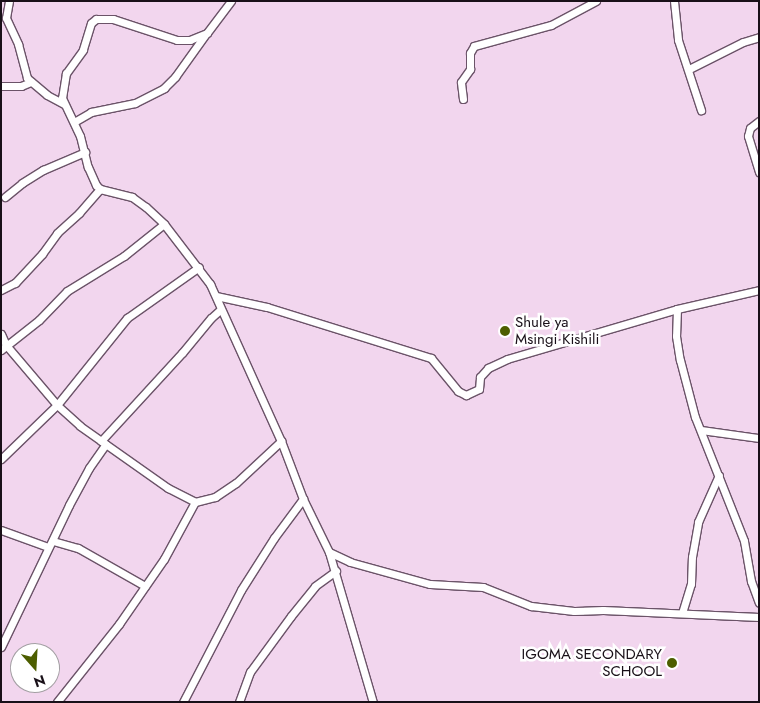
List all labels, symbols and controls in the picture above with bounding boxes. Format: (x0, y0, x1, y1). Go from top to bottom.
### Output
place label: Shule ya Msingi Kishili (515, 313, 599, 348)
marker: Shule ya Msingi Kishili (499, 325, 511, 337)
north arrow (10, 643, 60, 693)
place label: IGOMA SECONDARY SCHOOL (522, 645, 662, 680)
marker: IGOMA SECONDARY SCHOOL (666, 657, 678, 669)
text: N (31, 670, 48, 693)

